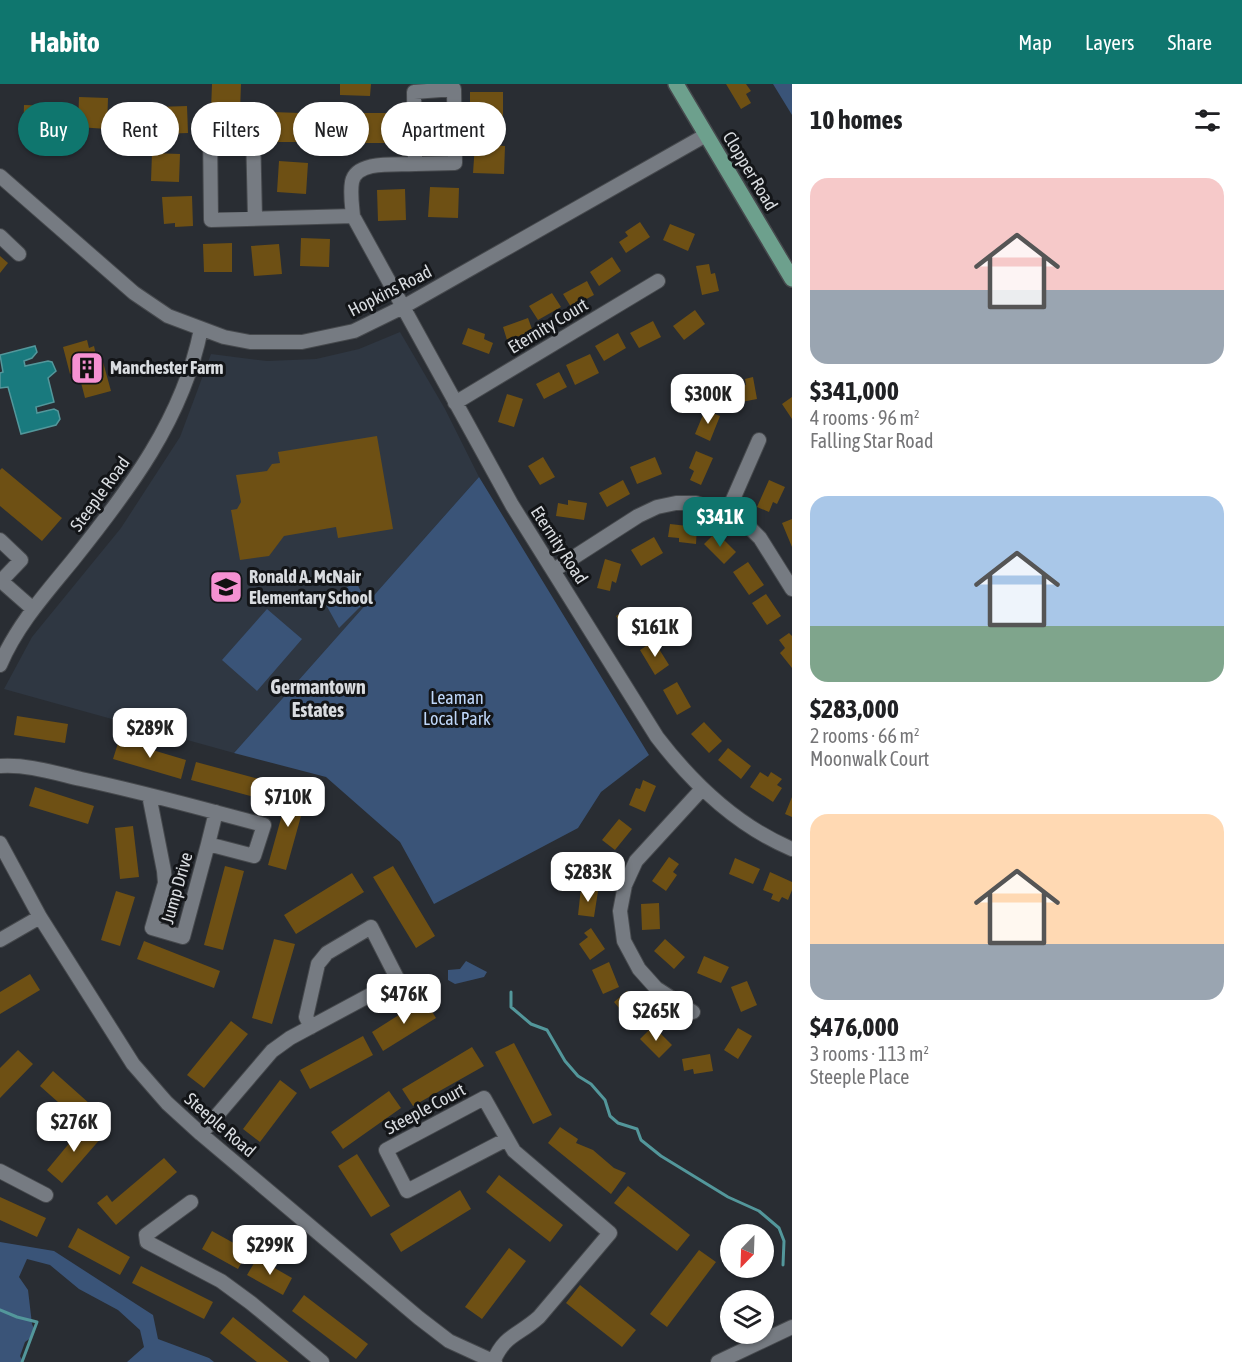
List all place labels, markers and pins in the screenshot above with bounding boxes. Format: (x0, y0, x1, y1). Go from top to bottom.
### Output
building icon: Manchester Farm (69, 350, 105, 386)
place label: Manchester Farm (110, 357, 224, 378)
pin: $300K (666, 374, 750, 425)
pin: $341K (678, 497, 762, 548)
place label: Ronald A. McNair Elementary School (249, 566, 373, 608)
school or university icon: Ronald A. McNair Elementary School (208, 569, 244, 605)
pin: $161K (613, 607, 697, 658)
pin: $289K (108, 708, 192, 759)
pin: $710K (246, 777, 330, 828)
pin: $283K (546, 852, 630, 903)
pin: $476K (362, 974, 446, 1025)
pin: $265K (614, 991, 698, 1042)
pin: $276K (32, 1102, 116, 1153)
pin: $299K (228, 1225, 312, 1276)

